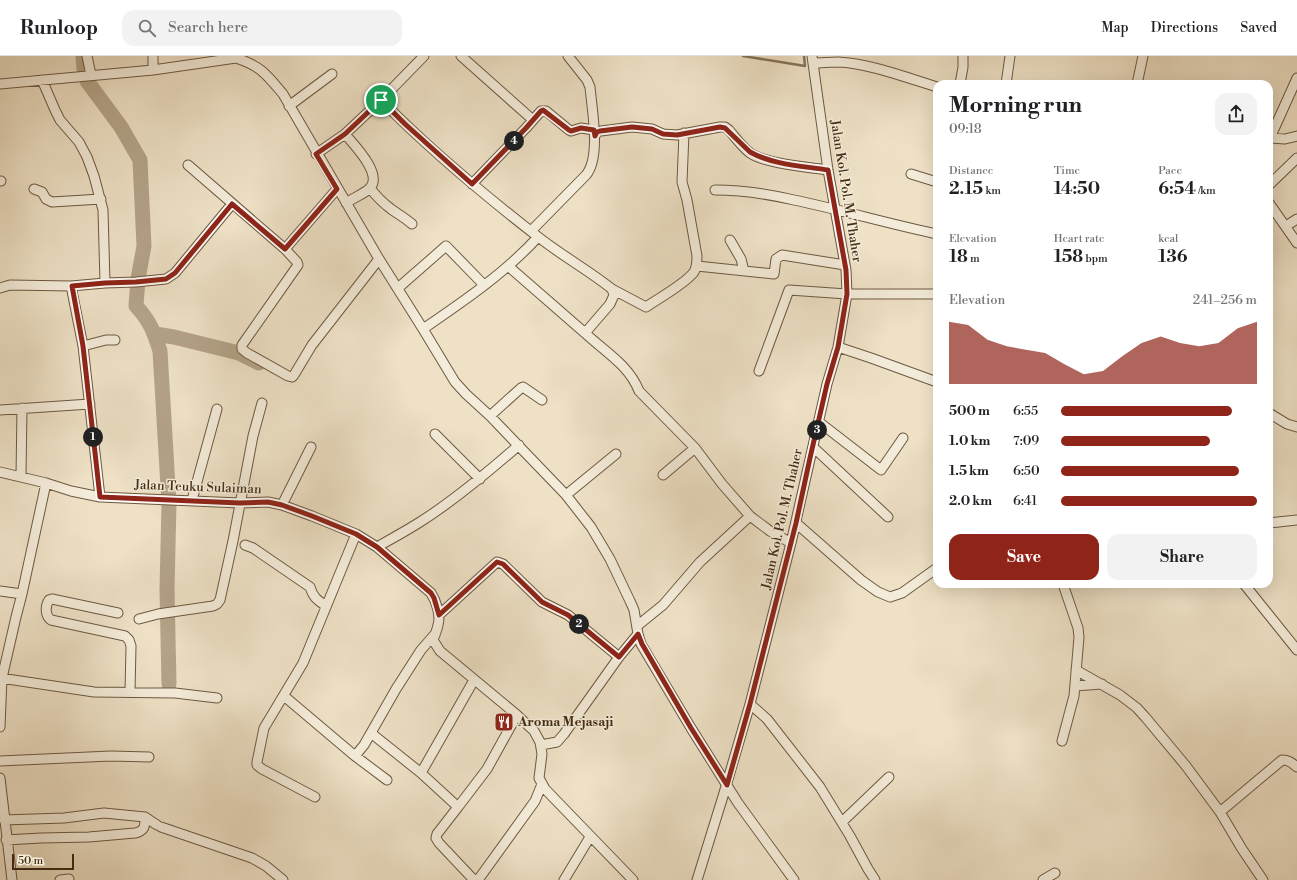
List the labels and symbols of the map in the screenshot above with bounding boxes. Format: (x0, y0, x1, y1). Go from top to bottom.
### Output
pin (364, 83, 398, 117)
street label: Jalan Kol. Pol. M. Thaher (827, 118, 865, 264)
pin: 4 (504, 131, 524, 151)
pin: 3 (807, 420, 827, 440)
pin: 1 (83, 427, 103, 447)
street label: Jalan Kol. Pol. M. Thaher (758, 447, 806, 592)
street label: Jalan Teuku Sulaiman (133, 477, 262, 497)
pin: 2 (569, 614, 589, 634)
restaurant icon: Aroma Mejasaji (493, 711, 515, 733)
place label: Aroma Mejasaji (517, 714, 613, 730)
scale bar (12, 852, 74, 871)

